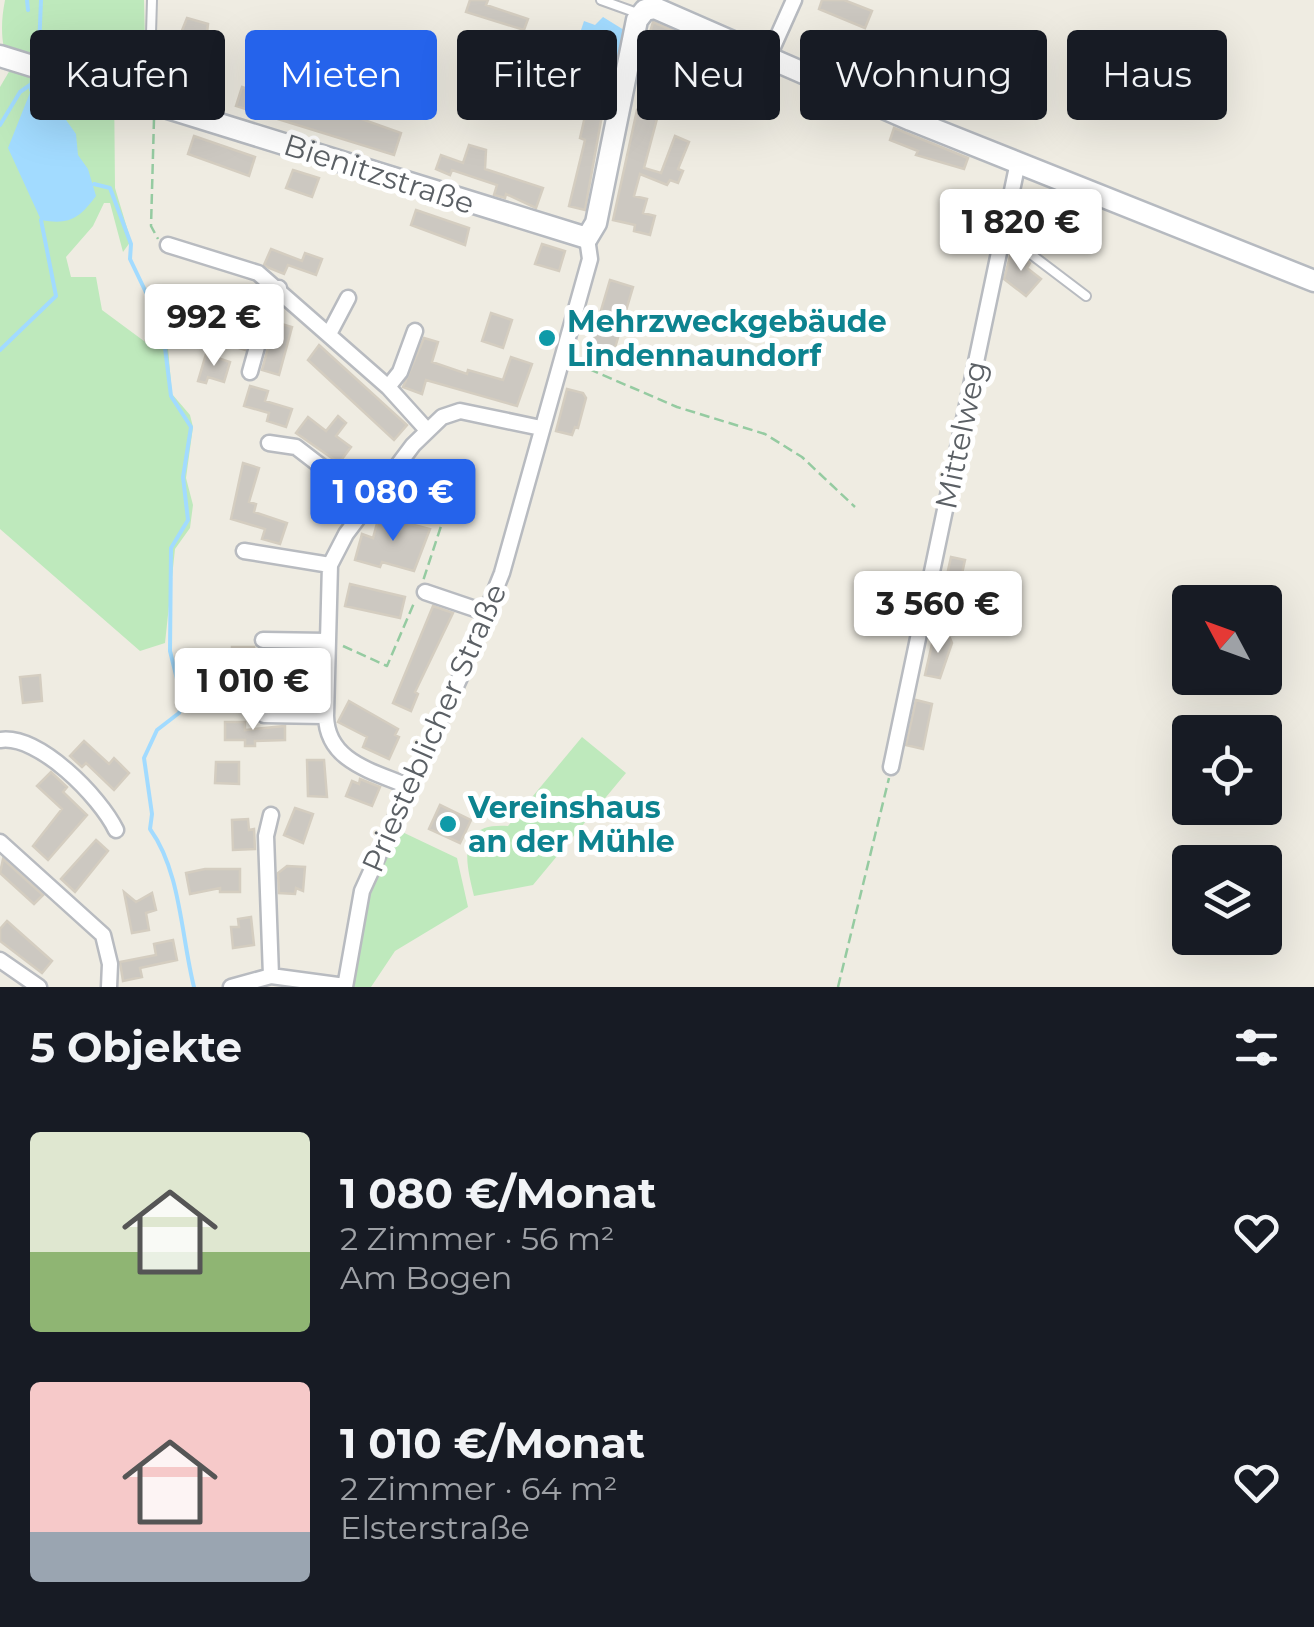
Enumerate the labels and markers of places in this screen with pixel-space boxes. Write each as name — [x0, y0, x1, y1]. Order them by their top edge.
pin: 1 820 € — [929, 189, 1113, 274]
pin: 992 € — [144, 284, 284, 369]
place label: Mehrzweckgebäude Lindennaundorf — [567, 303, 887, 374]
marker: Mehrzweckgebäude Lindennaundorf — [536, 327, 558, 349]
pin: 1 080 € — [301, 459, 485, 544]
pin: 3 560 € — [846, 571, 1030, 656]
pin: 1 010 € — [161, 648, 345, 733]
place label: Vereinshaus an der Mühle — [467, 789, 675, 860]
marker: Vereinshaus an der Mühle — [437, 813, 459, 835]

